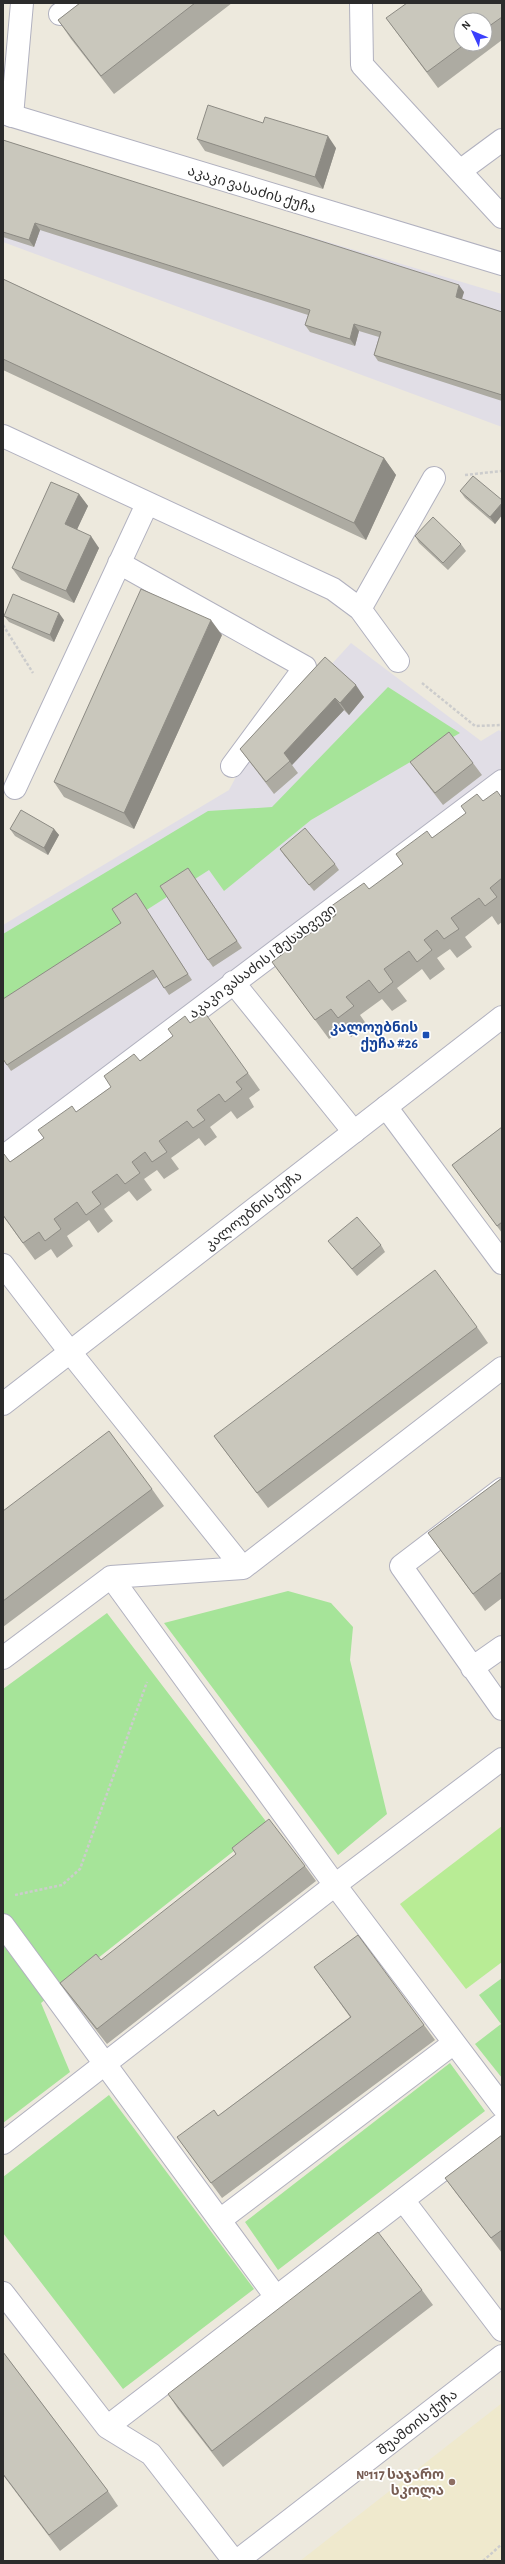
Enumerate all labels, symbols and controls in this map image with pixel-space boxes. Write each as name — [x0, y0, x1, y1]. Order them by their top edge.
north arrow — [453, 12, 493, 52]
text: N — [460, 19, 473, 32]
street label: აკაკი ვასაძის ქუჩა — [186, 164, 317, 217]
street label: აკაკი ვასაძის I შესახვევი — [187, 902, 339, 1022]
place label: კალოუბნის ქუჩა #26 — [330, 1021, 418, 1052]
marker: კალოუბნის ქუჩა #26 — [421, 1030, 431, 1040]
street label: კალოუბნის ქუჩა — [202, 1169, 305, 1254]
street label: შუამთის ქუჩა — [375, 2387, 461, 2459]
place label: №117 საჯარო სკოლა — [356, 2467, 444, 2499]
marker: №117 საჯარო სკოლა — [447, 2477, 457, 2487]

